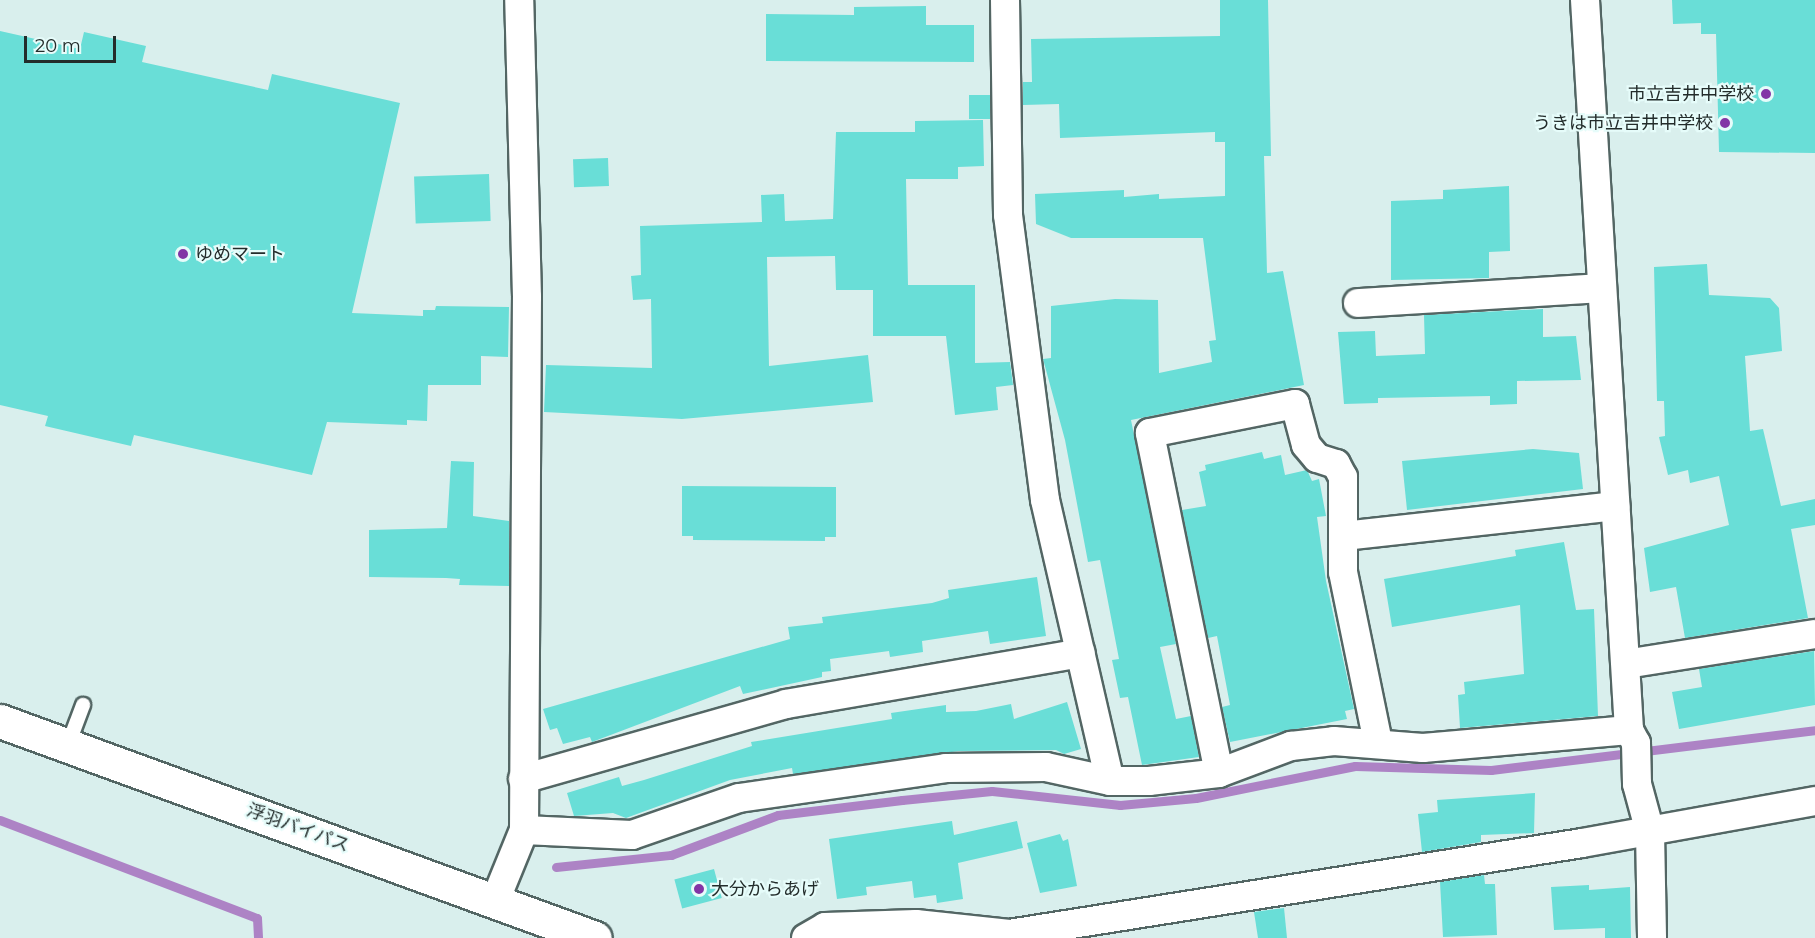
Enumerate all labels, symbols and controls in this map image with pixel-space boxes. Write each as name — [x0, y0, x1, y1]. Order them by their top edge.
scale bar — [27, 24, 118, 62]
text: 20 m — [35, 35, 81, 57]
place label: 市立吉井中学校 — [1628, 83, 1754, 105]
marker: 市立吉井中学校 — [1759, 87, 1773, 101]
place label: うきは市立吉井中学校 — [1533, 112, 1713, 134]
marker: うきは市立吉井中学校 — [1718, 116, 1732, 130]
place label: ゆめマート — [195, 243, 285, 265]
marker: ゆめマート — [176, 247, 190, 261]
street label: 浮羽バイパス — [244, 799, 352, 857]
place label: 大分からあげ — [711, 878, 819, 900]
marker: 大分からあげ — [692, 882, 706, 896]

